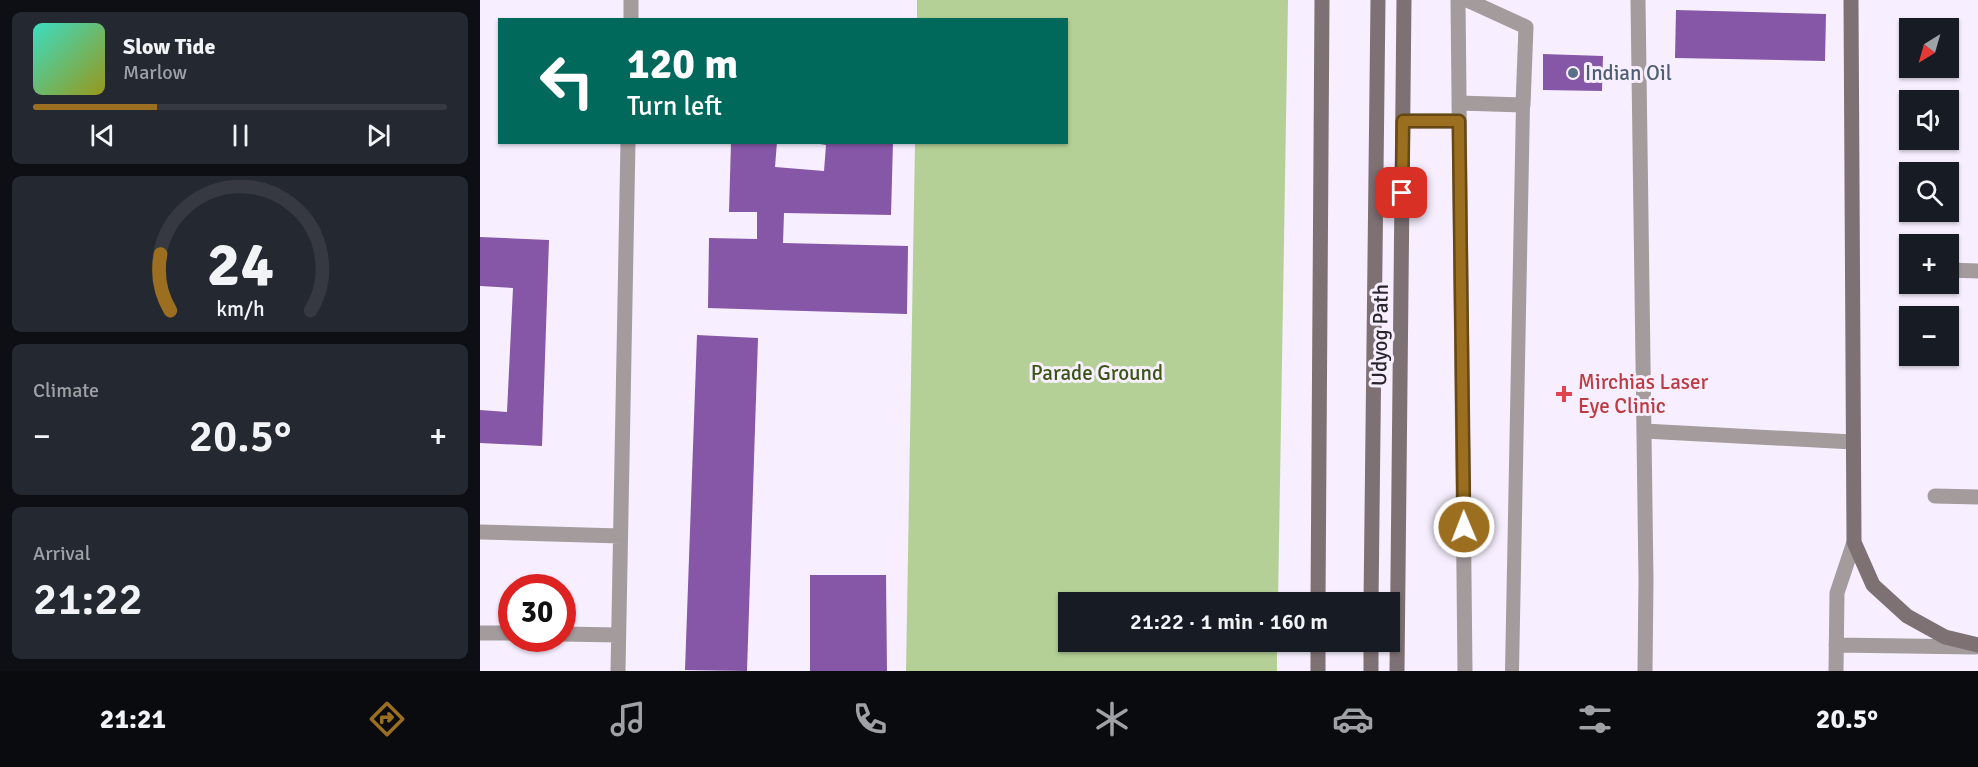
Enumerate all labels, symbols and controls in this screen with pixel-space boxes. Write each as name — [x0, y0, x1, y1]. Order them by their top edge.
north arrow — [1899, 18, 1959, 78]
map controls — [1899, 18, 1959, 366]
text: Slow Tide — [123, 33, 215, 60]
text: 120 m — [627, 39, 738, 90]
icon: left — [528, 42, 606, 120]
text: Marlow — [123, 60, 187, 85]
place label: Indian Oil — [1585, 60, 1672, 86]
marker: Indian Oil — [1566, 66, 1580, 80]
text: Turn left — [627, 90, 722, 123]
button: sound — [1899, 90, 1959, 150]
icon: previous — [86, 119, 119, 152]
icon: pause — [224, 119, 257, 152]
icon: next — [362, 119, 395, 152]
button: search — [1899, 162, 1959, 222]
pin — [1376, 167, 1427, 218]
icon: arrive — [1385, 176, 1418, 209]
text: 24 — [206, 226, 274, 303]
button: + — [1899, 234, 1959, 294]
street label: Udyog Path — [1366, 284, 1394, 386]
text: km/h — [216, 296, 264, 322]
button: − — [1899, 306, 1959, 366]
park label: Parade Ground — [1031, 360, 1163, 386]
place label: Mirchias Laser Eye Clinic — [1578, 369, 1709, 419]
text: Climate — [33, 378, 99, 403]
marker: Mirchias Laser Eye Clinic — [1555, 385, 1573, 403]
text: 20.5° — [189, 409, 291, 464]
text: − — [33, 416, 51, 457]
text: + — [429, 416, 447, 457]
position arrow — [1432, 495, 1496, 559]
text: Arrival — [33, 541, 91, 566]
text: 21:22 — [33, 572, 143, 627]
speed limit sign: 30 — [498, 574, 576, 652]
text: 21:22 · 1 min · 160 m — [1130, 608, 1328, 635]
icon: directions — [366, 698, 408, 740]
icon: music — [607, 698, 649, 740]
icon: phone — [849, 698, 891, 740]
icon: climate — [1091, 698, 1133, 740]
icon: car — [1332, 698, 1374, 740]
icon: filters — [1574, 698, 1616, 740]
text: 21:21 — [100, 703, 166, 736]
text: 20.5° — [1816, 703, 1878, 736]

